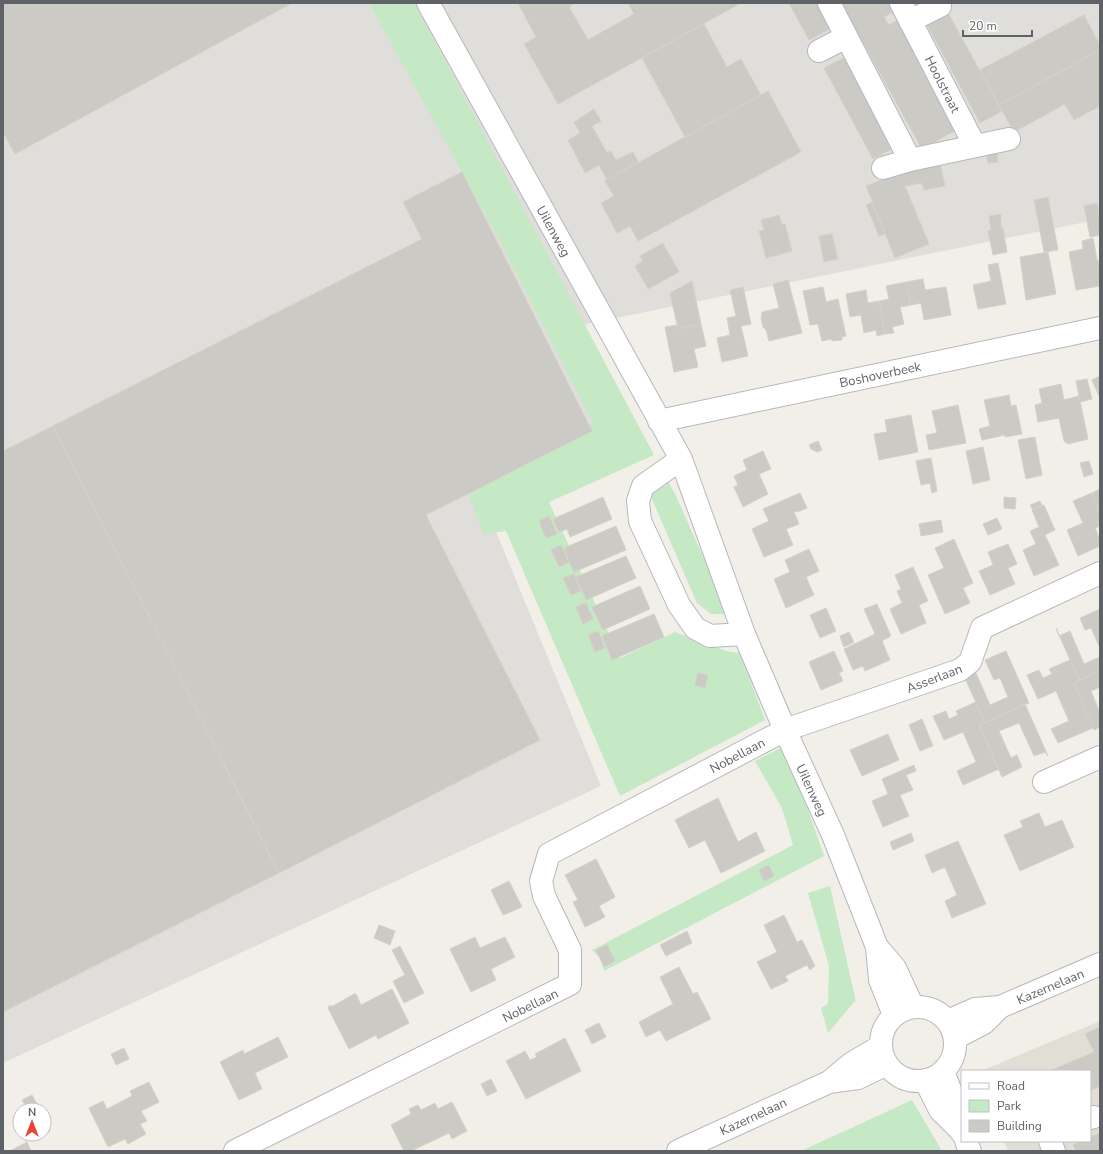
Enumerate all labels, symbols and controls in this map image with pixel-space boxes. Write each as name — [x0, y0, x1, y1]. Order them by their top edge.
scale bar — [963, 12, 1032, 38]
text: 20 m — [969, 18, 997, 34]
street label: Hoolstraat — [920, 53, 964, 116]
street label: Uilenweg — [532, 203, 575, 260]
street label: Boshoverbeek — [838, 357, 923, 392]
street label: Asserlaan — [904, 660, 965, 698]
street label: Nobellaan — [707, 734, 768, 778]
street label: Uilenweg — [791, 761, 831, 820]
street label: Kazernelaan — [1014, 965, 1087, 1009]
street label: Nobellaan — [499, 985, 561, 1027]
legend — [961, 1070, 1091, 1142]
text: Road — [997, 1078, 1025, 1094]
street label: Kazernelaan — [717, 1094, 790, 1140]
text: Park — [997, 1098, 1022, 1114]
north arrow — [12, 1102, 52, 1142]
text: N — [28, 1105, 36, 1120]
text: Building — [997, 1118, 1042, 1134]

